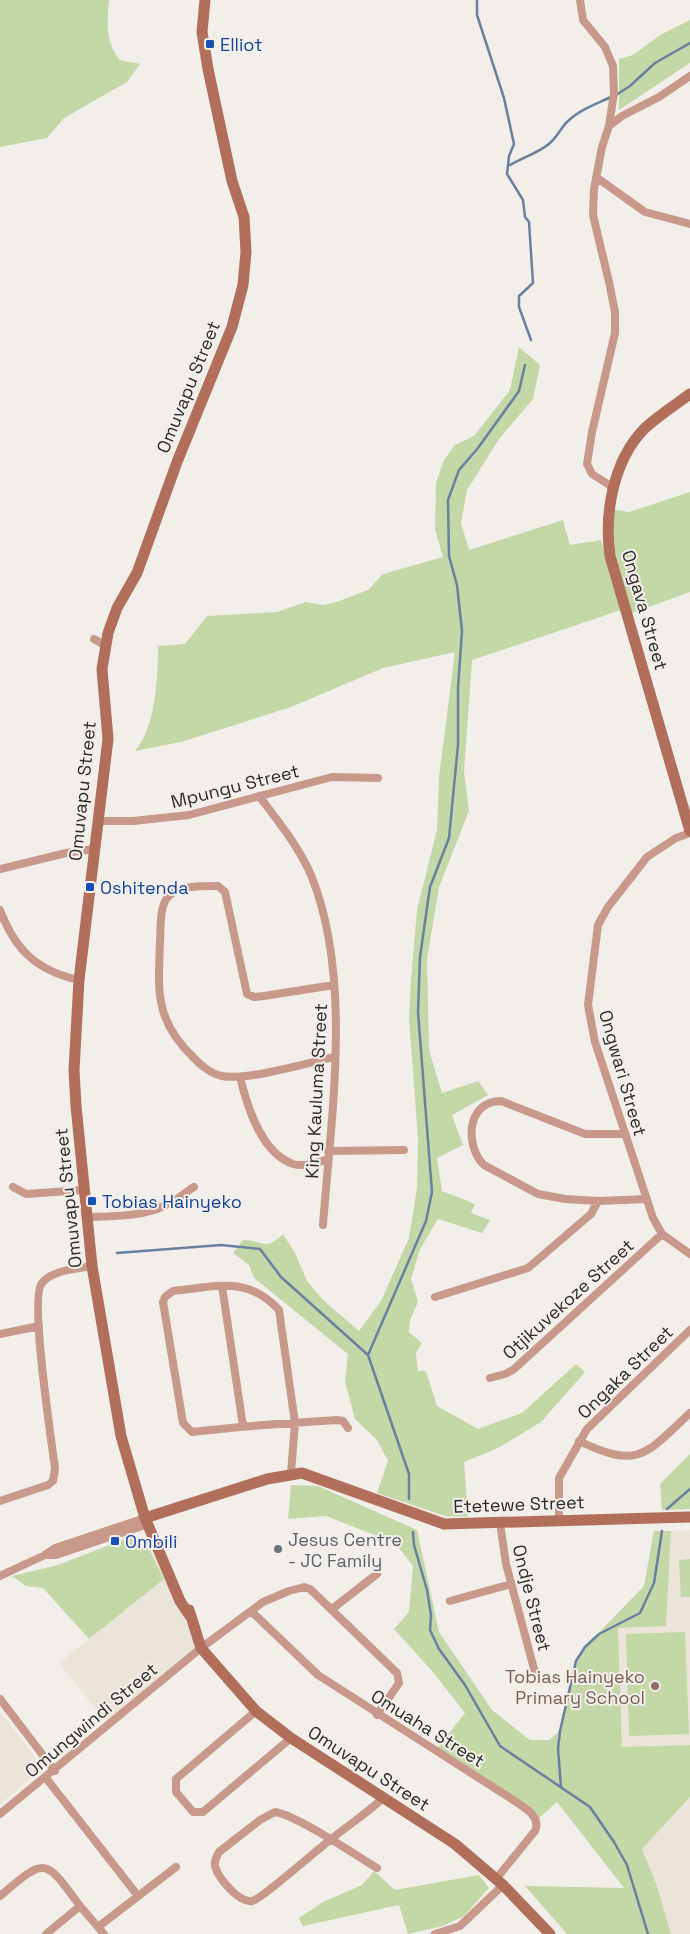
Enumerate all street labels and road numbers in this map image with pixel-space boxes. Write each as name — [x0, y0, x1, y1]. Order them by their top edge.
street label: Omuvapu Street — [151, 318, 225, 456]
street label: Ongava Street — [617, 547, 673, 673]
street label: Omuvapu Street — [63, 720, 101, 862]
street label: Mpungu Street — [168, 759, 302, 813]
street label: King Kauluma Street — [300, 1003, 332, 1179]
street label: Ongwari Street — [594, 1007, 652, 1139]
street label: Omuvapu Street — [49, 1127, 87, 1269]
street label: Otjikuvekoze Street — [497, 1234, 639, 1364]
street label: Ongaka Street — [572, 1321, 678, 1423]
street label: Etetewe Street — [453, 1490, 585, 1518]
street label: Ondje Street — [508, 1542, 556, 1654]
street label: Omungwindi Street — [20, 1658, 162, 1782]
street label: Omuaha Street — [367, 1684, 489, 1772]
street label: Omuvapu Street — [304, 1720, 434, 1816]

